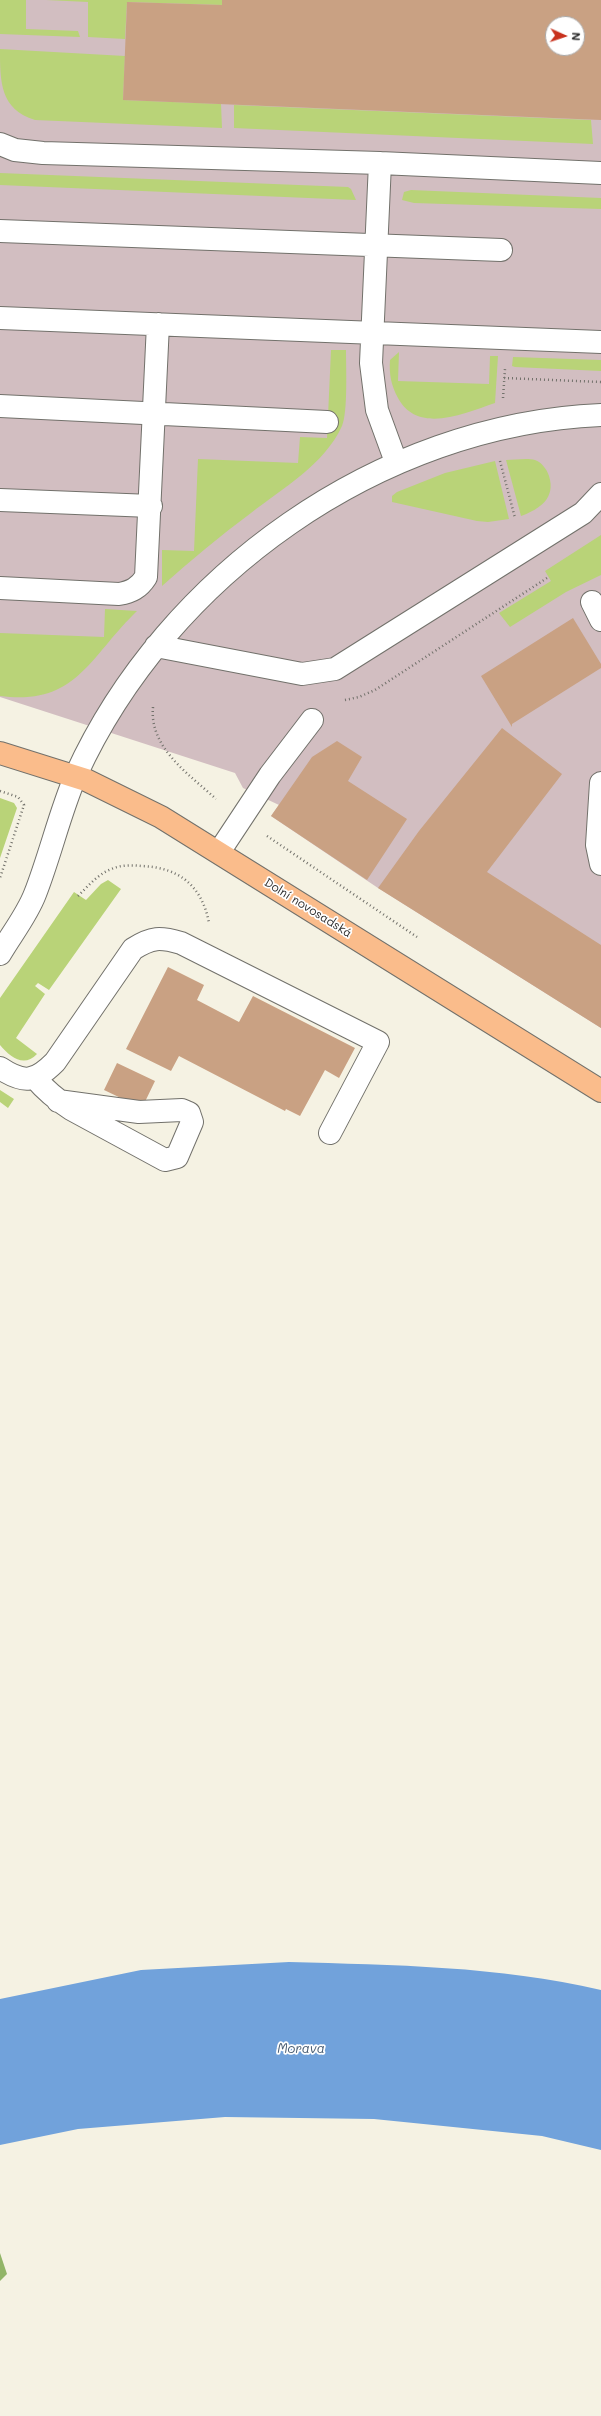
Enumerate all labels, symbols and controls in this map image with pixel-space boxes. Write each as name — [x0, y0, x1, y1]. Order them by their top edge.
north arrow — [545, 16, 585, 56]
text: N — [569, 32, 584, 41]
street label: Dolní novosadská — [262, 875, 354, 941]
water label: Morava — [277, 2041, 325, 2057]

